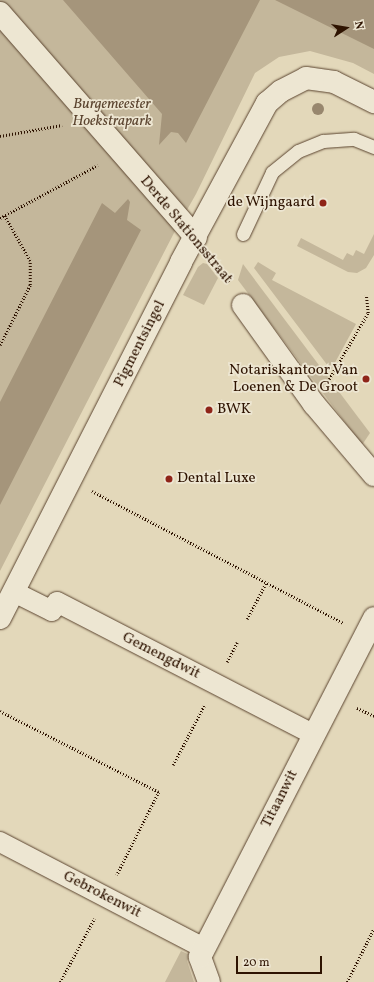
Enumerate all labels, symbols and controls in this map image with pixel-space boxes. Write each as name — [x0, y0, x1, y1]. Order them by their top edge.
north arrow — [326, 8, 366, 48]
text: N — [350, 20, 366, 31]
park label: Burgemeester Hoekstrapark — [72, 95, 152, 130]
street label: Derde Stationsstraat — [136, 173, 236, 287]
place label: de Wijngaard — [227, 194, 315, 212]
marker: de Wijngaard — [318, 198, 328, 208]
street label: Pigmentsingel — [110, 298, 170, 390]
place label: Notariskantoor Van Loenen & De Groot — [229, 361, 358, 396]
marker: Notariskantoor Van Loenen & De Groot — [361, 374, 371, 384]
place label: BWK — [217, 401, 251, 419]
marker: BWK — [204, 405, 214, 415]
place label: Dental Luxe — [177, 470, 256, 488]
marker: Dental Luxe — [164, 474, 174, 484]
street label: Gemengdwit — [119, 629, 203, 683]
street label: Titaanwit — [258, 767, 302, 831]
street label: Gebrokenwit — [60, 868, 144, 922]
scale bar — [238, 948, 324, 974]
text: 20 m — [243, 955, 270, 971]

